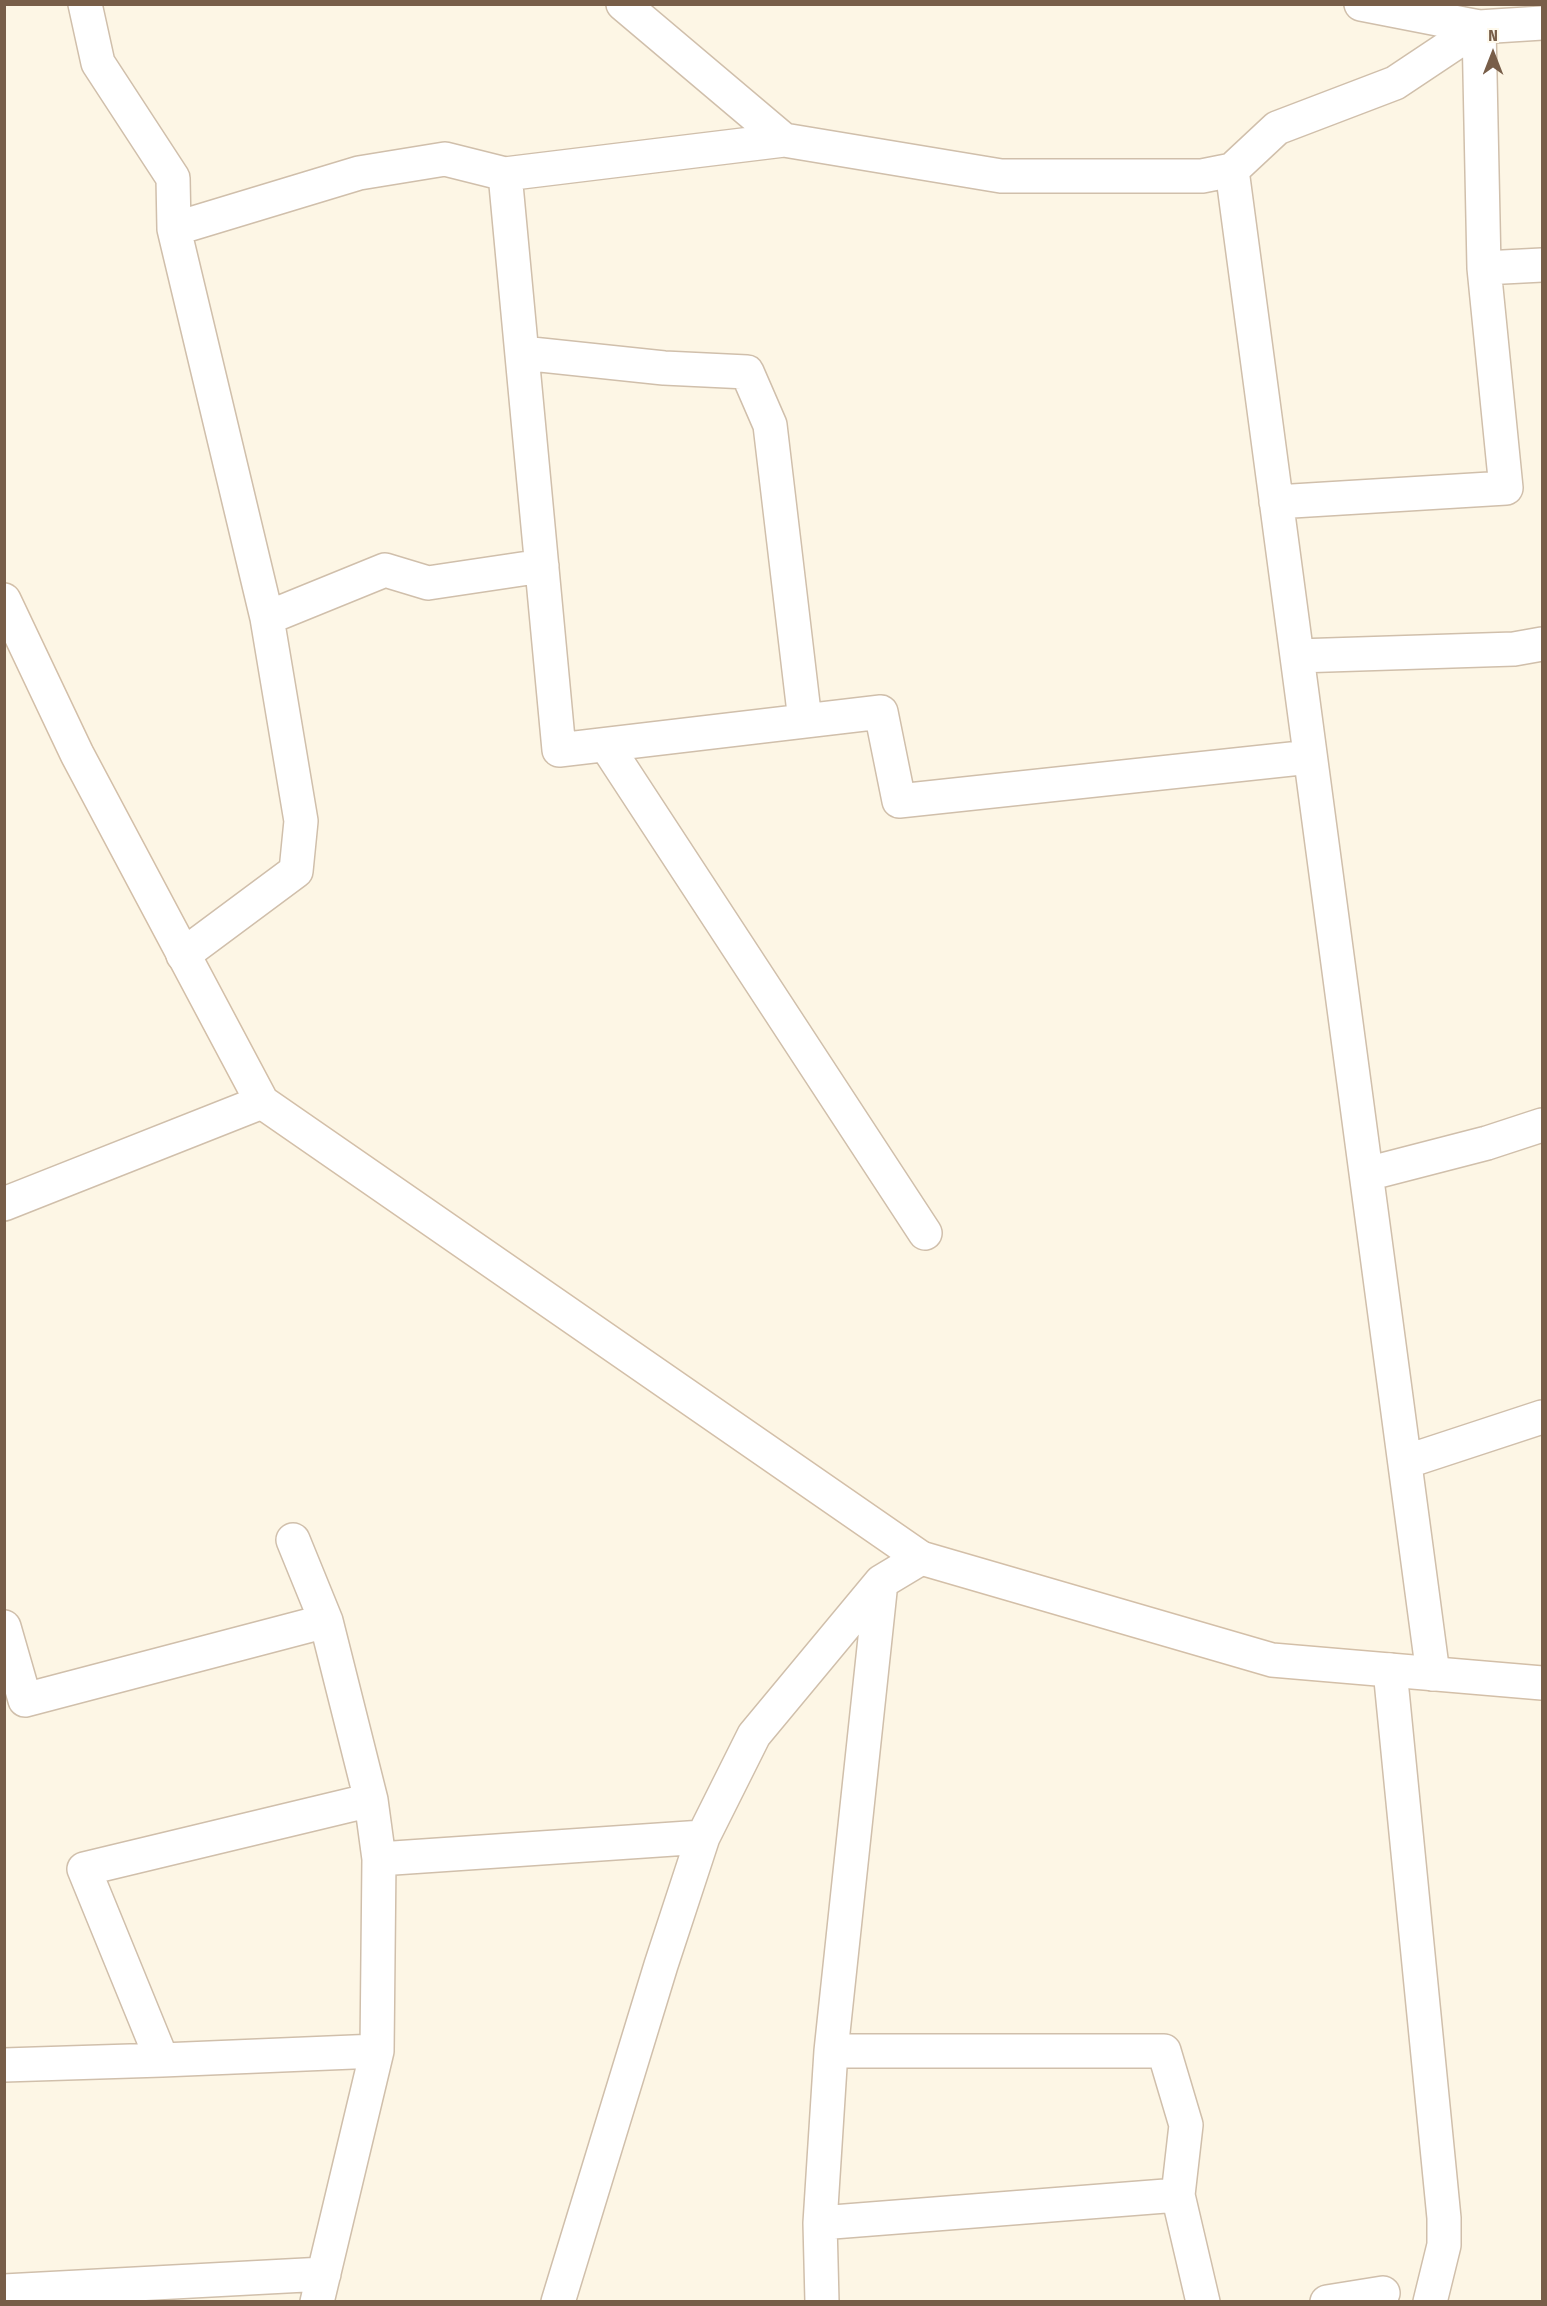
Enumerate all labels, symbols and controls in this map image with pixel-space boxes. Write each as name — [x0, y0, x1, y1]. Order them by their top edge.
north arrow — [1463, 24, 1523, 84]
text: N — [1488, 26, 1498, 45]

